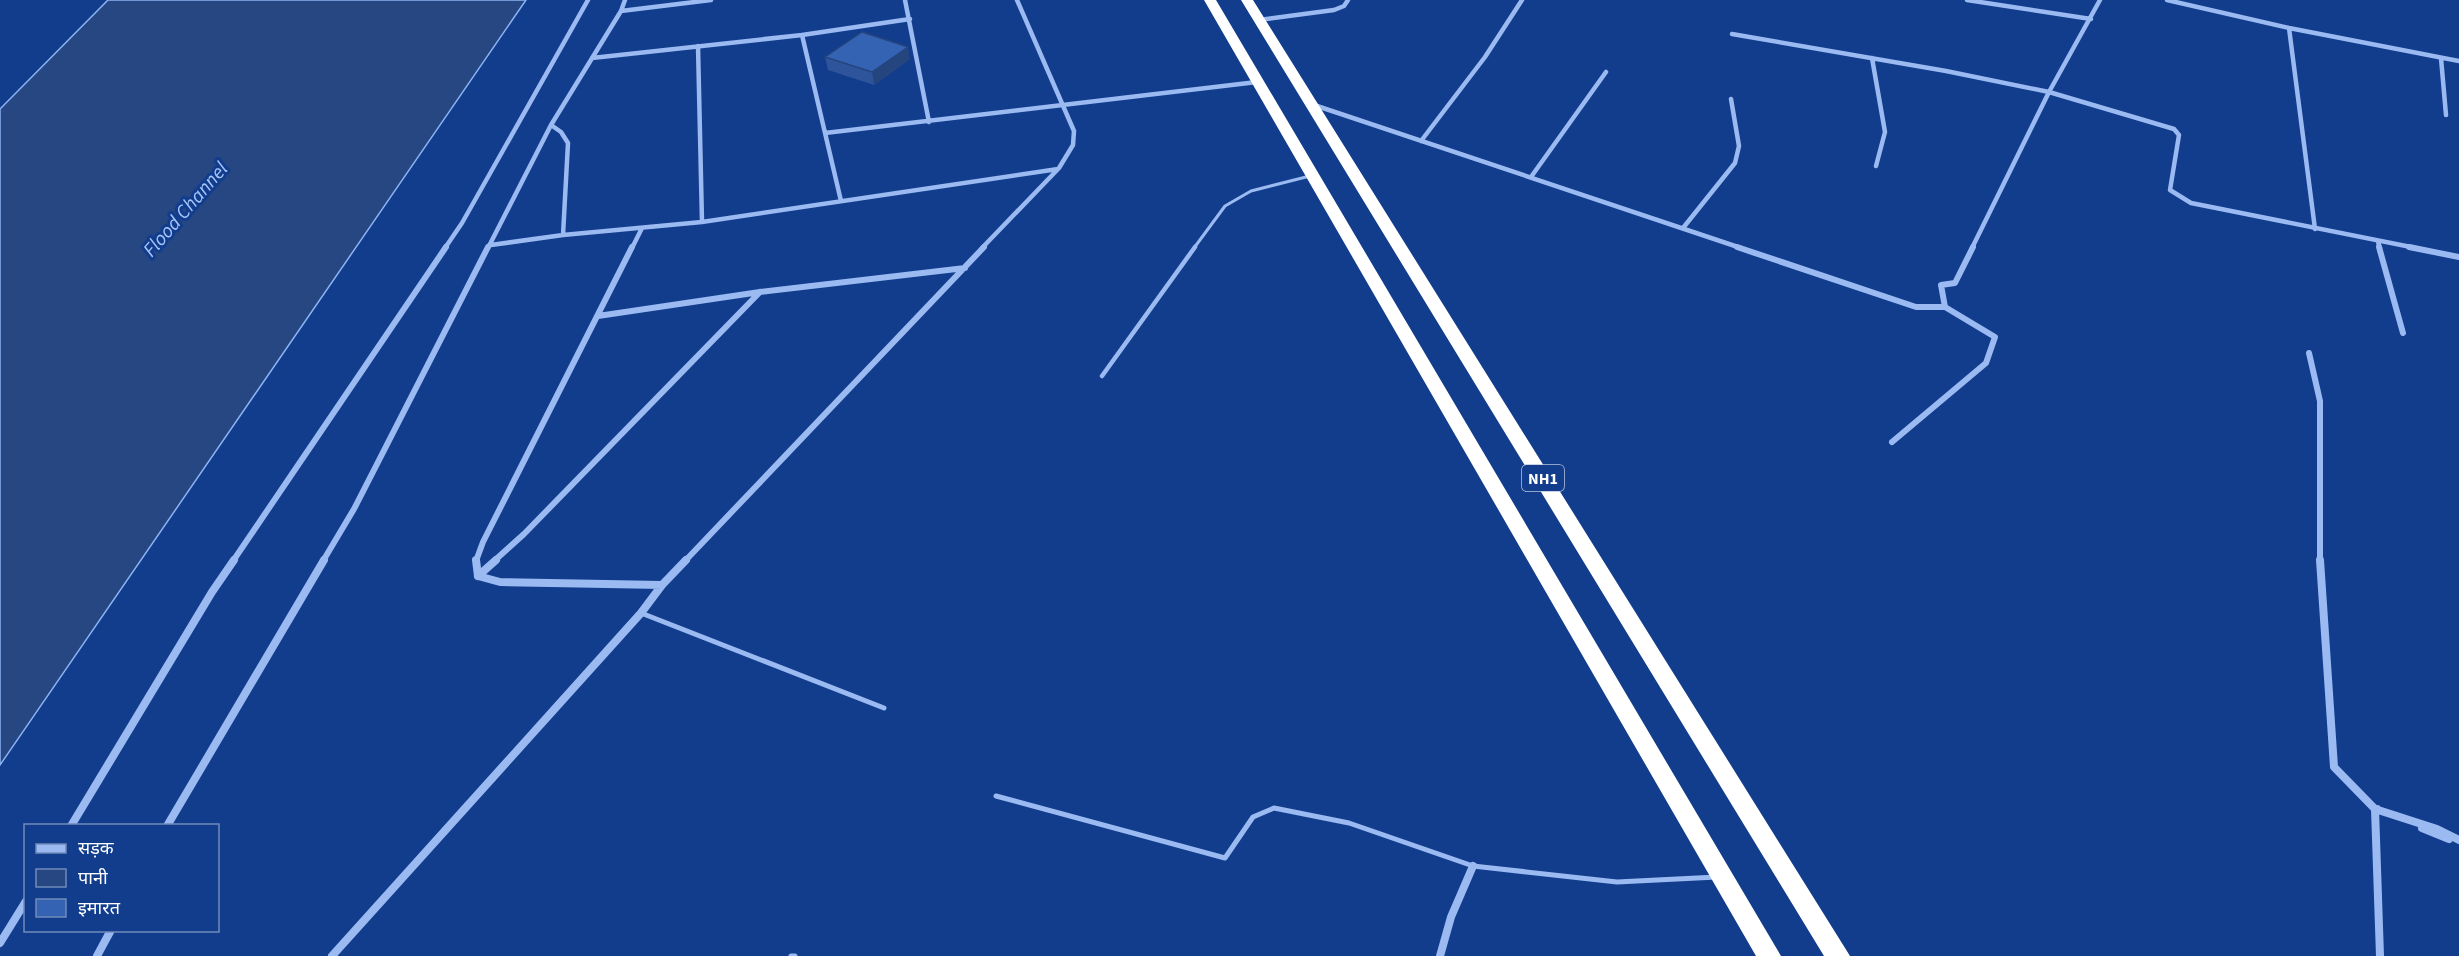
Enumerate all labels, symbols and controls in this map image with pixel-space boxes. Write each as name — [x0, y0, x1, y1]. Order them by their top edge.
water label: Flood Channel — [137, 156, 235, 263]
road number: NH1 — [1522, 465, 1564, 491]
legend — [24, 824, 219, 932]
text: सड़क — [78, 836, 115, 861]
text: पानी — [78, 866, 108, 891]
text: इमारत — [78, 896, 121, 921]

